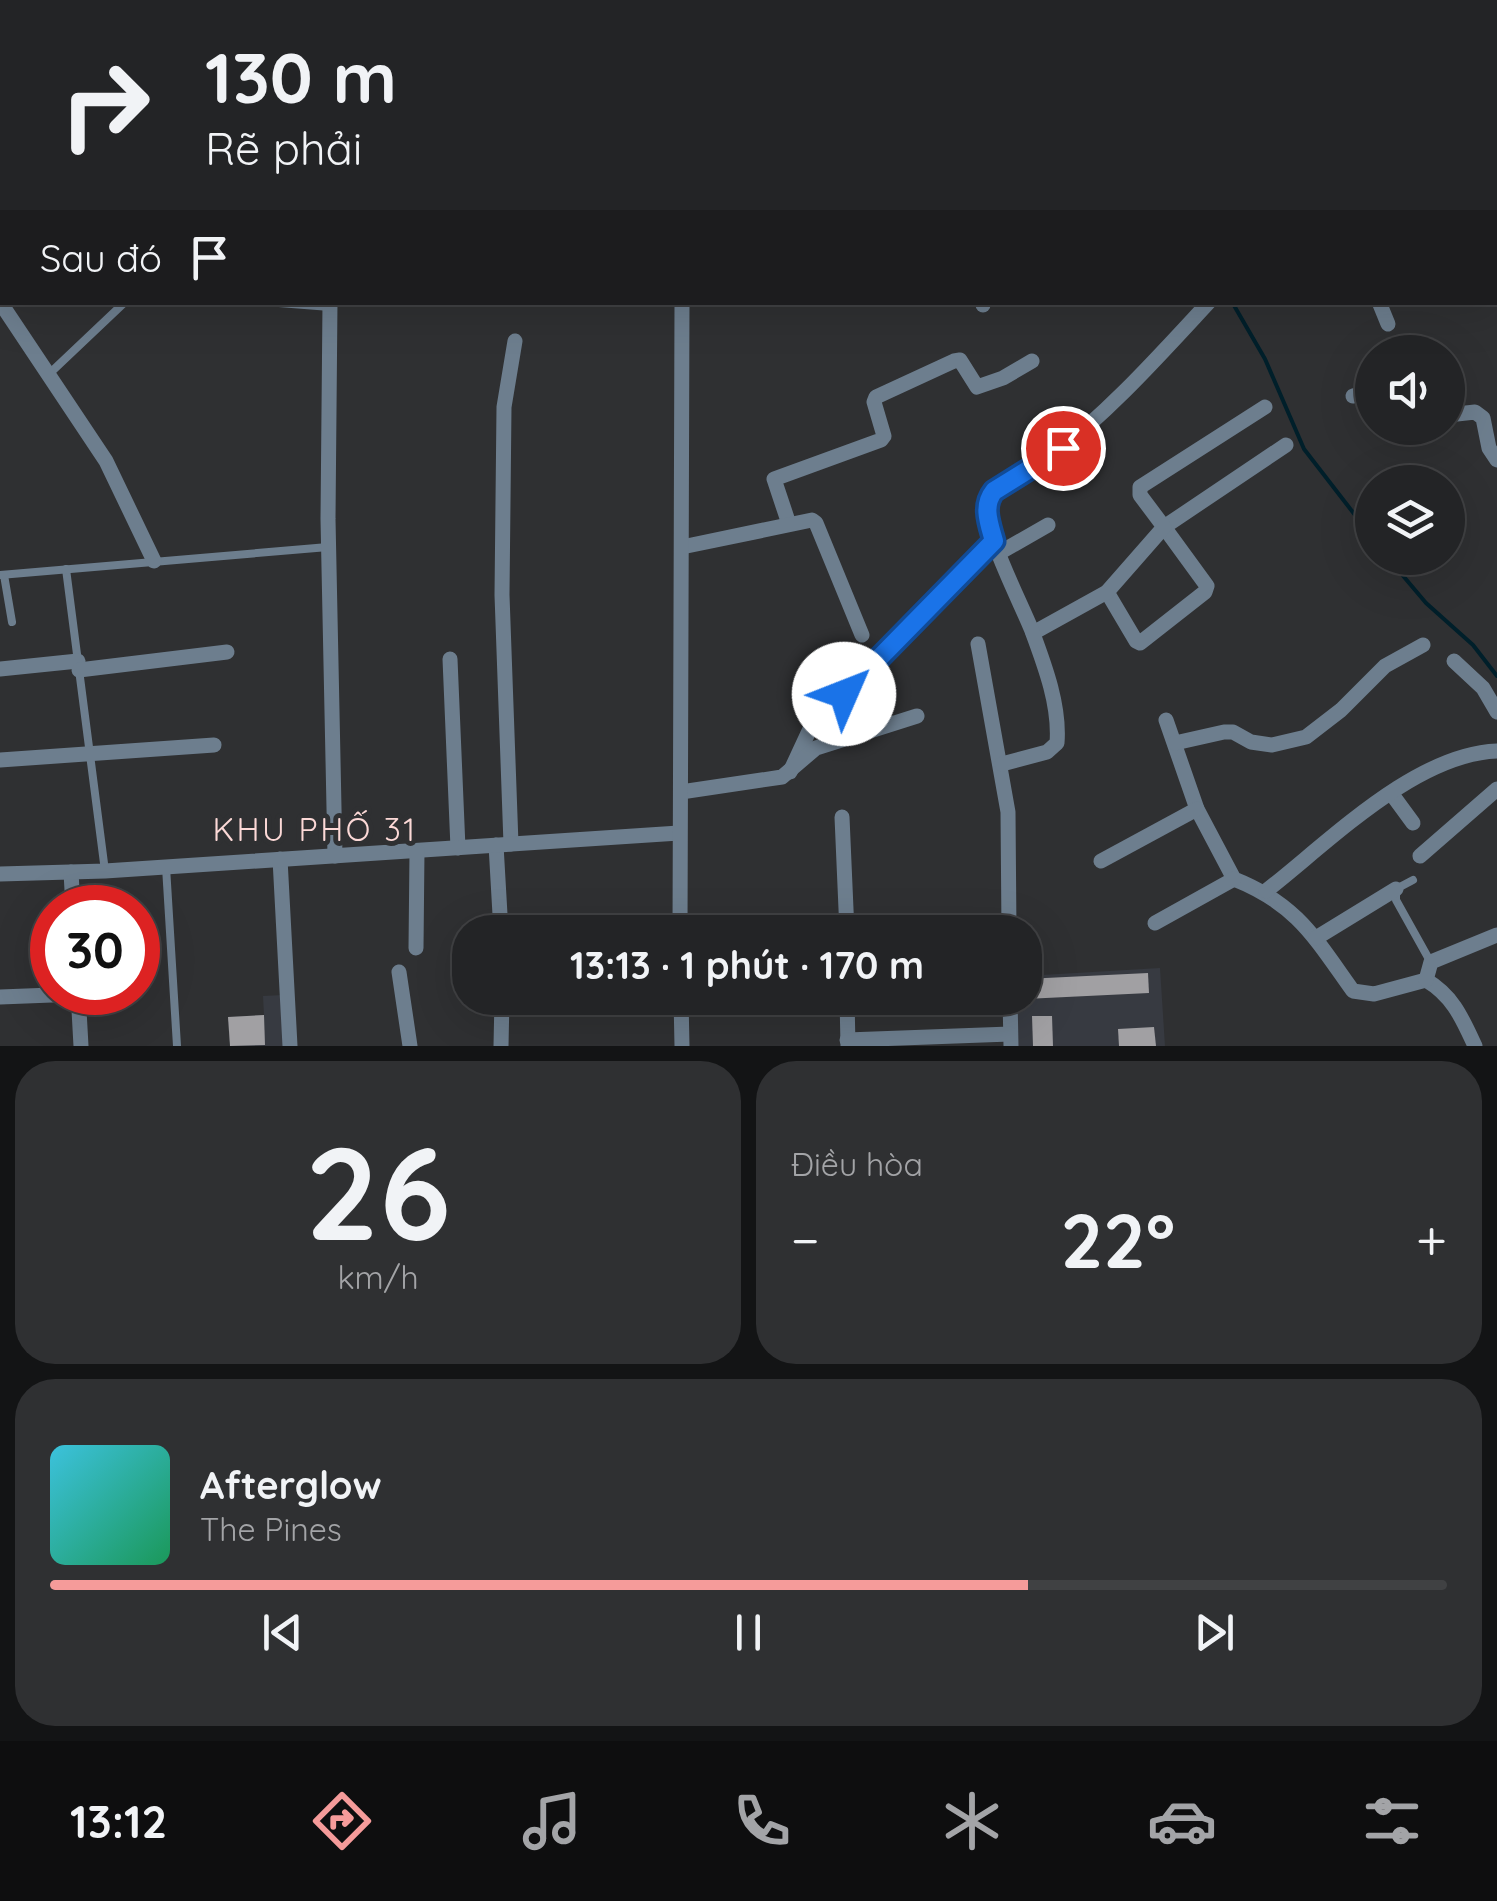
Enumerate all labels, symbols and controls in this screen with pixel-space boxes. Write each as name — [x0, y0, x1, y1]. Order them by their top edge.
text: 130 m — [205, 33, 397, 121]
icon: right — [40, 40, 170, 170]
text: Rẽ phải — [205, 120, 362, 176]
icon: arrive — [182, 230, 237, 285]
text: Sau đó — [40, 234, 162, 282]
map controls — [1355, 335, 1465, 575]
button: sound — [1355, 335, 1465, 445]
pin — [1021, 406, 1106, 491]
icon: arrive — [1036, 421, 1091, 476]
button: layers — [1355, 465, 1465, 575]
position arrow — [792, 642, 896, 746]
district label: KHU PHỐ 31 — [212, 809, 418, 849]
speed limit sign: 30 — [30, 885, 160, 1015]
text: 13:13 · 1 phút · 170 m — [570, 941, 924, 989]
text: 26 — [305, 1110, 451, 1273]
text: Điều hòa — [791, 1144, 923, 1184]
text: 22° — [1060, 1193, 1175, 1287]
text: − — [791, 1205, 820, 1274]
text: + — [1416, 1205, 1447, 1274]
text: km/h — [337, 1257, 419, 1297]
text: Afterglow — [200, 1461, 382, 1509]
text: The Pines — [200, 1509, 342, 1549]
icon: previous — [255, 1605, 310, 1660]
icon: pause — [721, 1605, 776, 1660]
icon: next — [1187, 1605, 1242, 1660]
icon: directions — [307, 1786, 377, 1856]
icon: music — [517, 1786, 587, 1856]
icon: phone — [727, 1786, 797, 1856]
icon: climate — [937, 1786, 1007, 1856]
icon: car — [1147, 1786, 1217, 1856]
icon: filters — [1357, 1786, 1427, 1856]
text: 13:12 — [70, 1793, 167, 1849]

